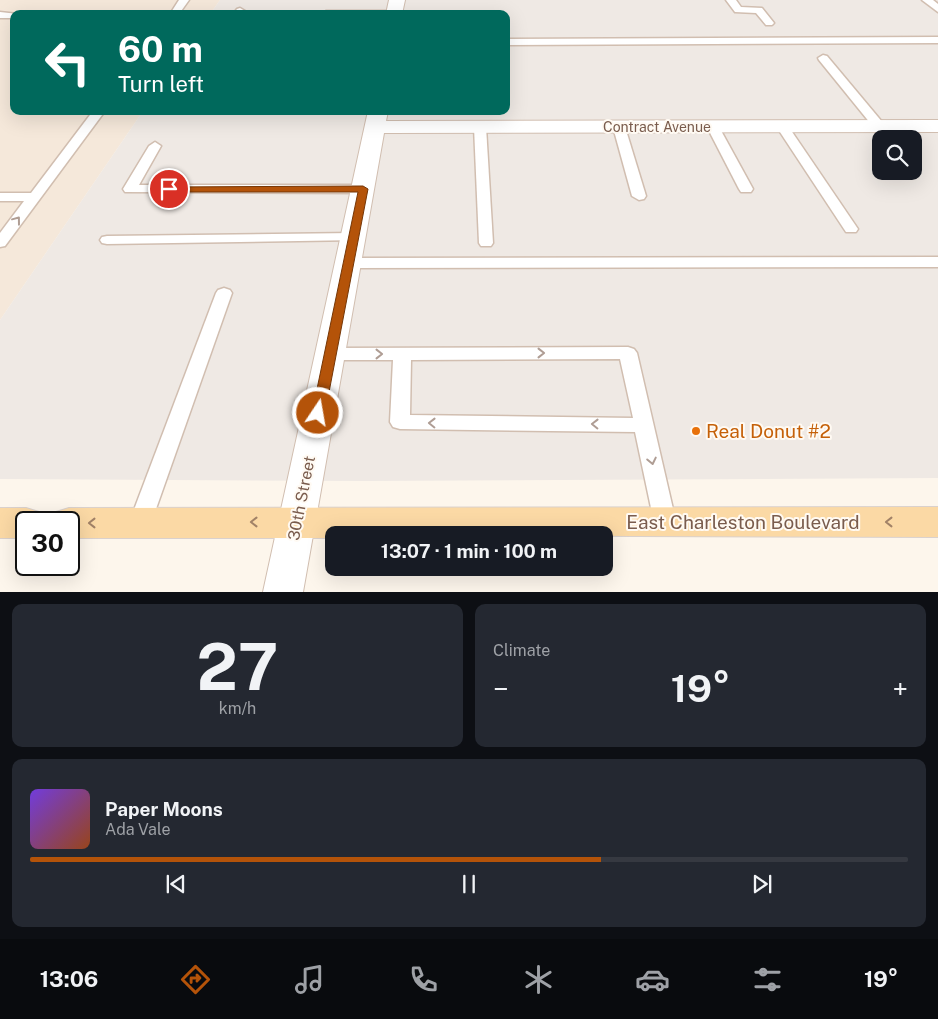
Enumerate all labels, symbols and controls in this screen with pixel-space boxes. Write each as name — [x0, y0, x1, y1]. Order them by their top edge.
text: 60 m — [118, 29, 203, 70]
icon: left — [35, 30, 100, 95]
text: Turn left — [118, 71, 204, 97]
street label: Contract Avenue — [603, 119, 711, 135]
map controls — [872, 130, 922, 180]
button: search — [872, 130, 922, 180]
pin — [148, 168, 190, 210]
icon: arrive — [155, 175, 183, 203]
one-way arrow — [12, 217, 20, 226]
one-way arrow — [538, 348, 546, 358]
one-way arrow — [376, 349, 383, 359]
position arrow — [291, 386, 343, 438]
one-way arrow — [428, 418, 436, 428]
one-way arrow — [591, 419, 598, 429]
place label: Real Donut #2 — [706, 420, 831, 442]
marker: Real Donut #2 — [690, 425, 702, 437]
street label: 30th Street — [284, 454, 319, 542]
one-way arrow — [646, 456, 656, 465]
speed limit sign: 30 — [15, 511, 80, 576]
street label: East Charleston Boulevard — [626, 511, 860, 533]
one-way arrow — [250, 517, 258, 527]
one-way arrow — [885, 517, 893, 527]
one-way arrow — [88, 518, 96, 528]
text: 13:07 · 1 min · 100 m — [381, 540, 557, 562]
text: 27 — [197, 628, 278, 705]
text: Climate — [493, 641, 550, 660]
text: 19° — [671, 666, 730, 711]
text: − — [493, 672, 509, 705]
text: + — [892, 672, 908, 705]
text: km/h — [219, 699, 256, 718]
text: Paper Moons — [105, 798, 223, 820]
text: Ada Vale — [105, 820, 170, 839]
icon: previous — [162, 870, 190, 898]
icon: pause — [455, 870, 483, 898]
icon: next — [748, 870, 776, 898]
icon: directions — [178, 962, 213, 997]
icon: music — [292, 962, 327, 997]
icon: phone — [406, 962, 441, 997]
icon: climate — [521, 962, 556, 997]
icon: car — [635, 962, 670, 997]
icon: filters — [750, 962, 785, 997]
text: 13:06 — [40, 966, 98, 992]
text: 19° — [864, 966, 898, 992]

